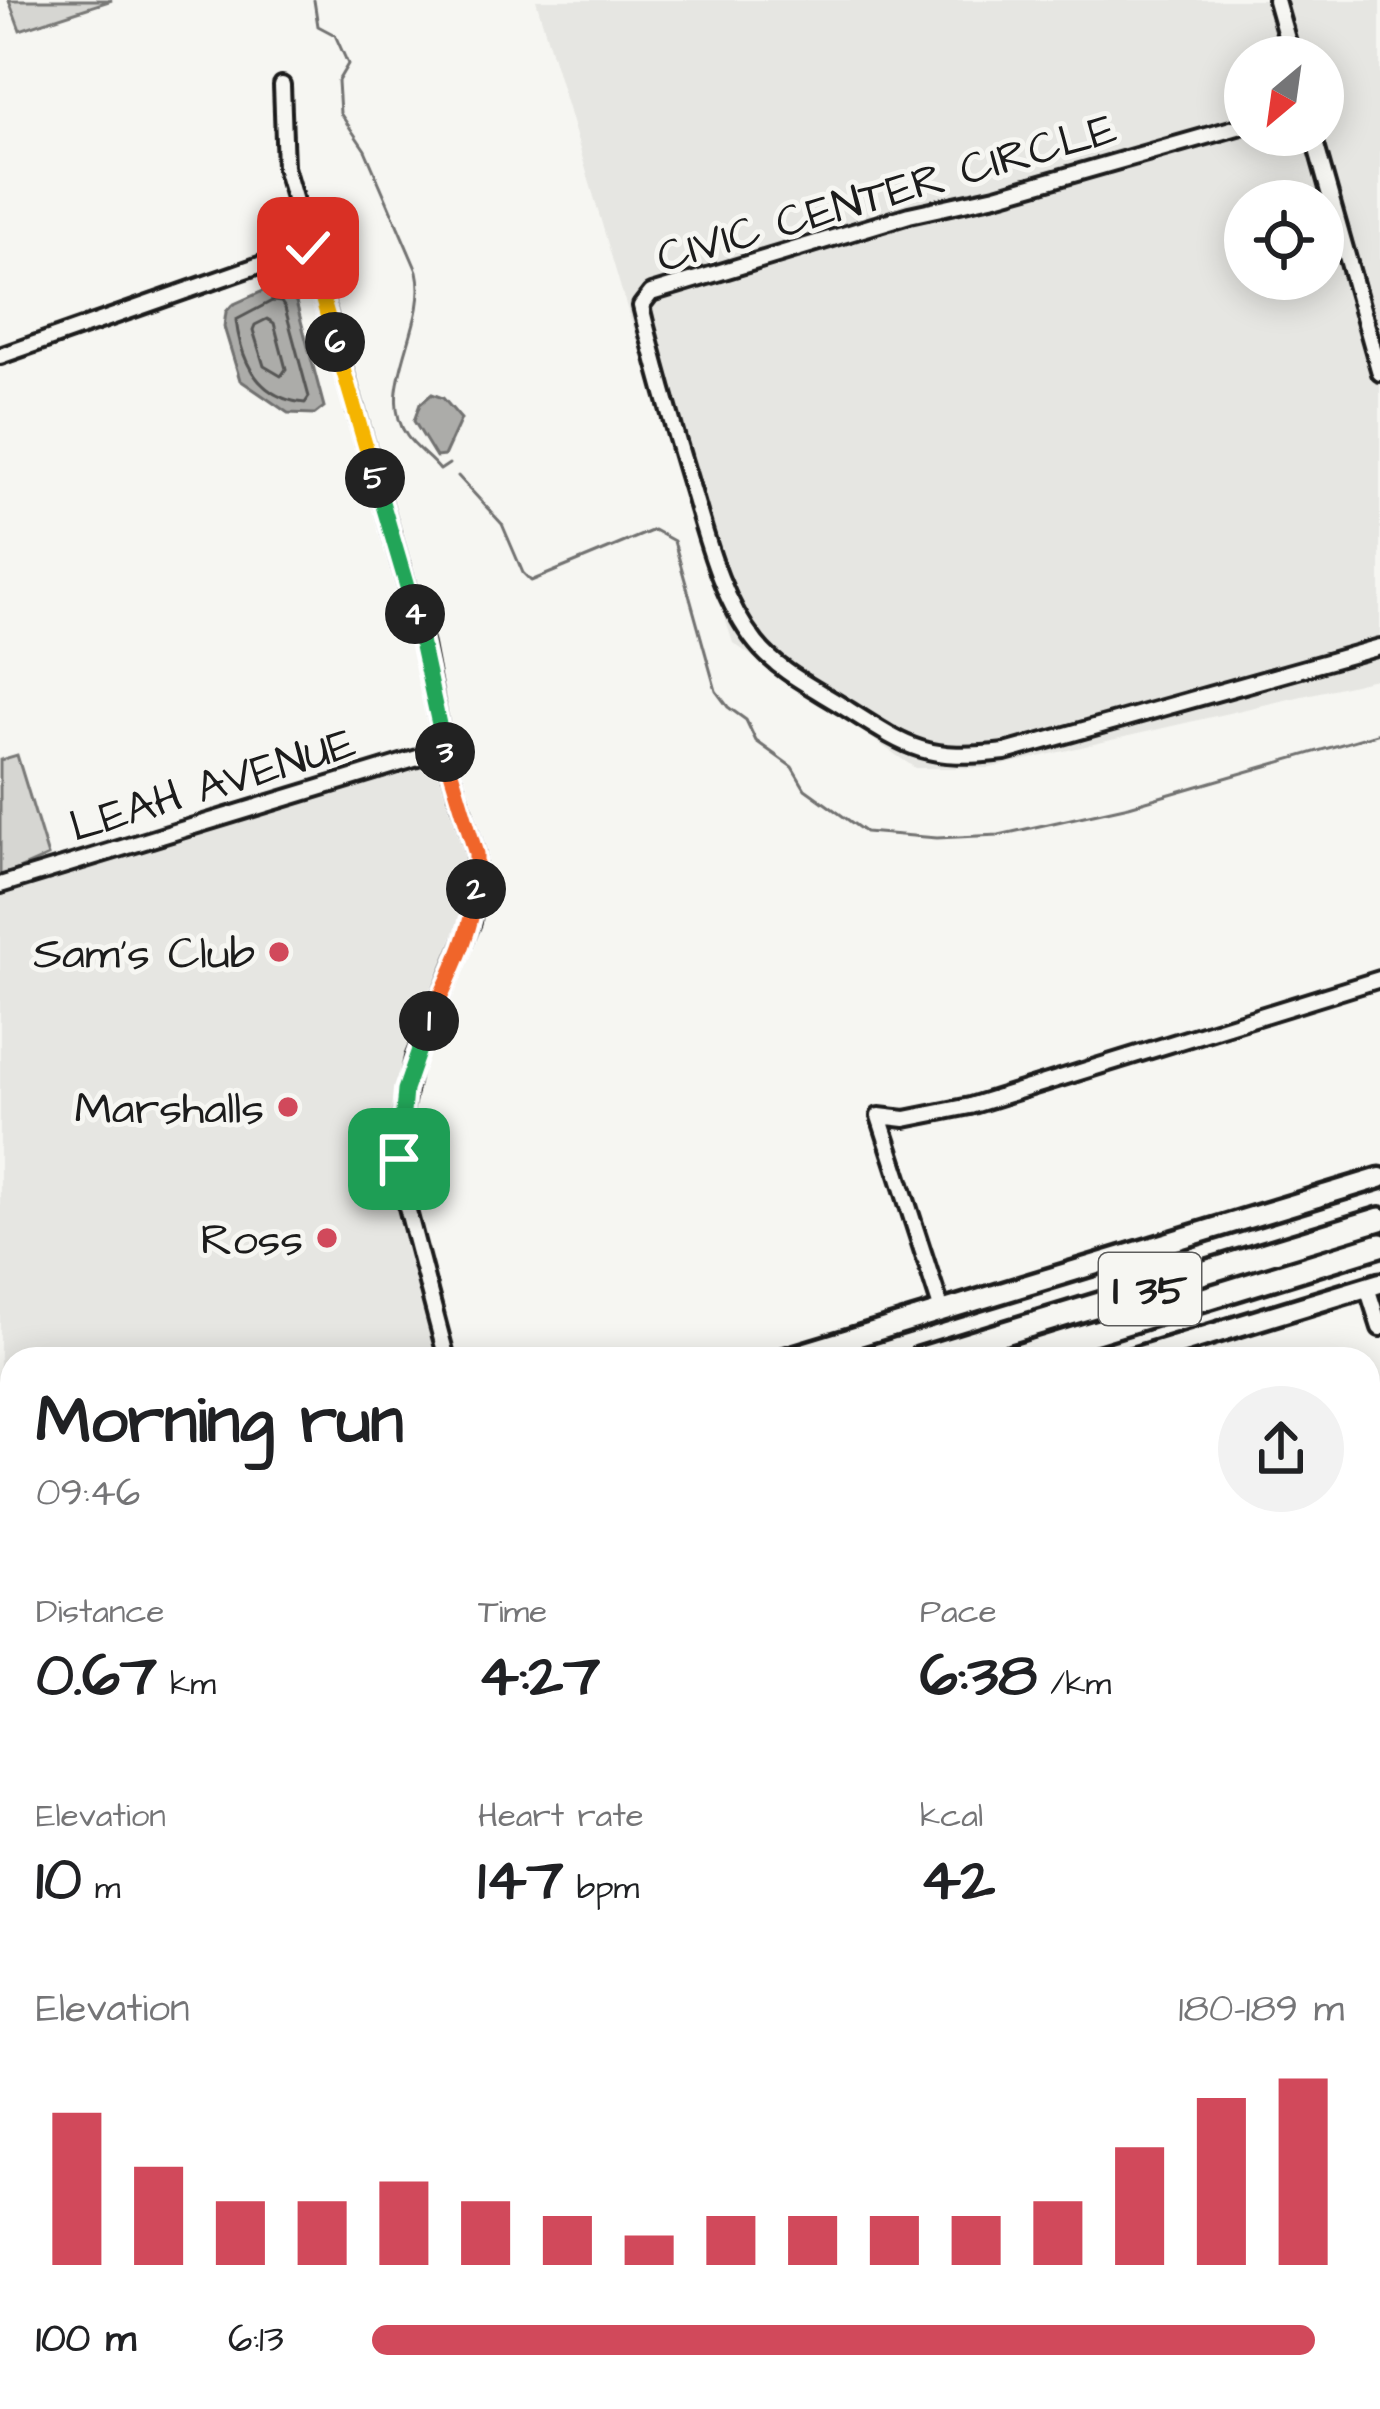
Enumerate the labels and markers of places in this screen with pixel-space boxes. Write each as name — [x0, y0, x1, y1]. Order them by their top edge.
pin — [257, 197, 359, 299]
pin: 6 — [305, 312, 365, 372]
pin: 5 — [345, 448, 405, 508]
pin: 4 — [385, 584, 445, 644]
pin: 3 — [415, 722, 475, 782]
pin: 2 — [446, 859, 506, 919]
place label: Sam's Club — [33, 924, 255, 986]
marker: Sam's Club — [266, 939, 292, 965]
pin: 1 — [399, 991, 459, 1051]
place label: Marshalls — [75, 1079, 264, 1141]
marker: Marshalls — [275, 1094, 301, 1120]
pin — [348, 1108, 450, 1210]
place label: Ross — [200, 1210, 303, 1272]
marker: Ross — [314, 1225, 340, 1251]

